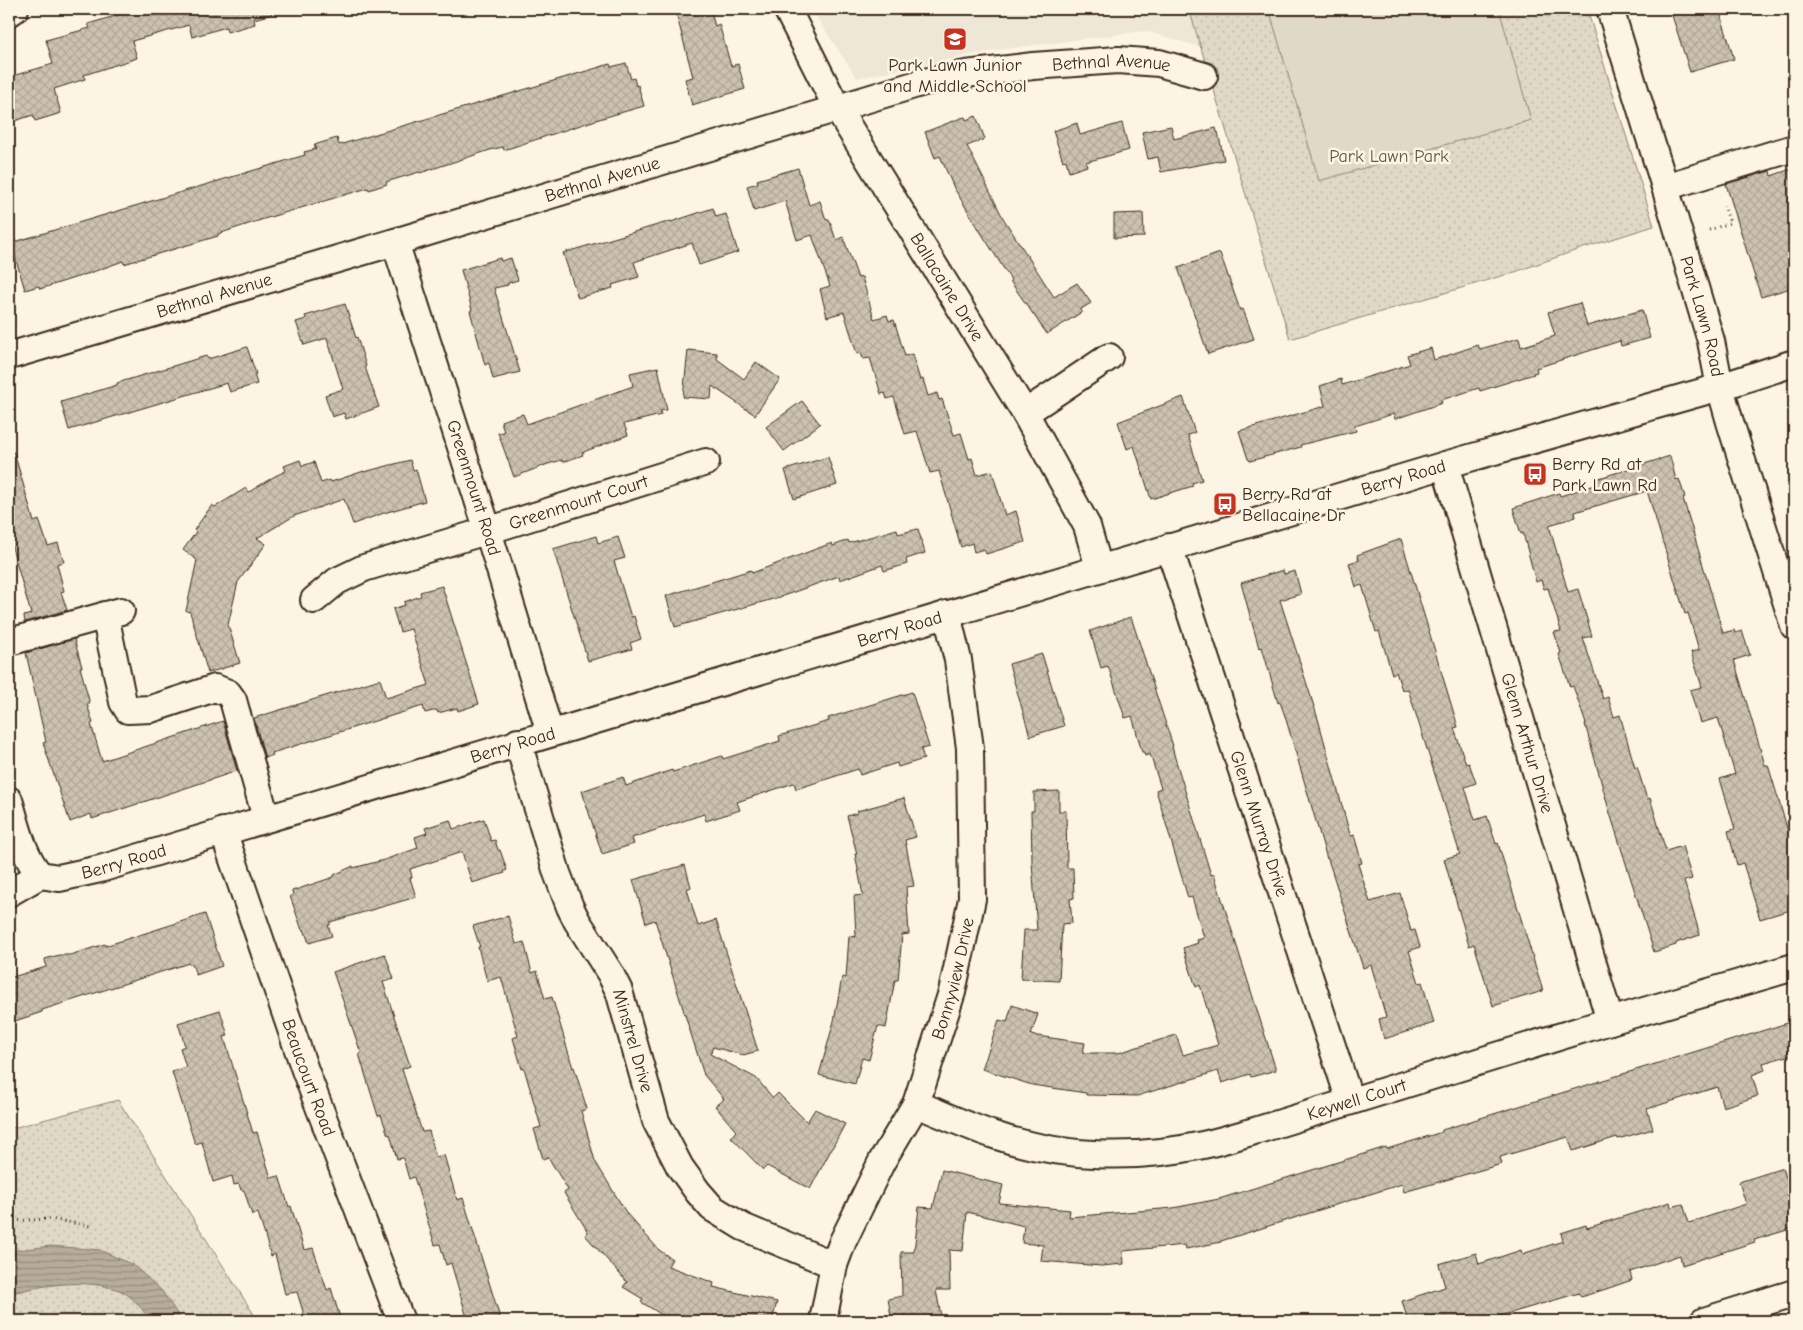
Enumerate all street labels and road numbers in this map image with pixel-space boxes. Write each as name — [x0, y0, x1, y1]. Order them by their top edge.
street label: Bethnal Avenue — [1051, 50, 1173, 77]
street label: Bethnal Avenue — [542, 153, 662, 207]
street label: Ballacaine Drive — [905, 229, 988, 345]
street label: Park Lawn Road — [1675, 254, 1728, 378]
street label: Bethnal Avenue — [154, 269, 274, 323]
street label: Greenmount Road — [442, 417, 505, 558]
street label: Berry Road — [1359, 455, 1448, 501]
street label: Greenmount Court — [506, 471, 651, 534]
street label: Berry Road — [855, 607, 945, 652]
street label: Glenn Arthur Drive — [1496, 670, 1558, 816]
street label: Berry Road — [468, 723, 558, 768]
street label: Glenn Murray Drive — [1225, 748, 1293, 899]
street label: Berry Road — [80, 840, 169, 884]
street label: Bonnyview Drive — [927, 916, 979, 1042]
street label: Minstrel Drive — [608, 987, 657, 1095]
street label: Beaucourt Road — [277, 1016, 339, 1139]
street label: Keywell Court — [1305, 1074, 1410, 1125]

